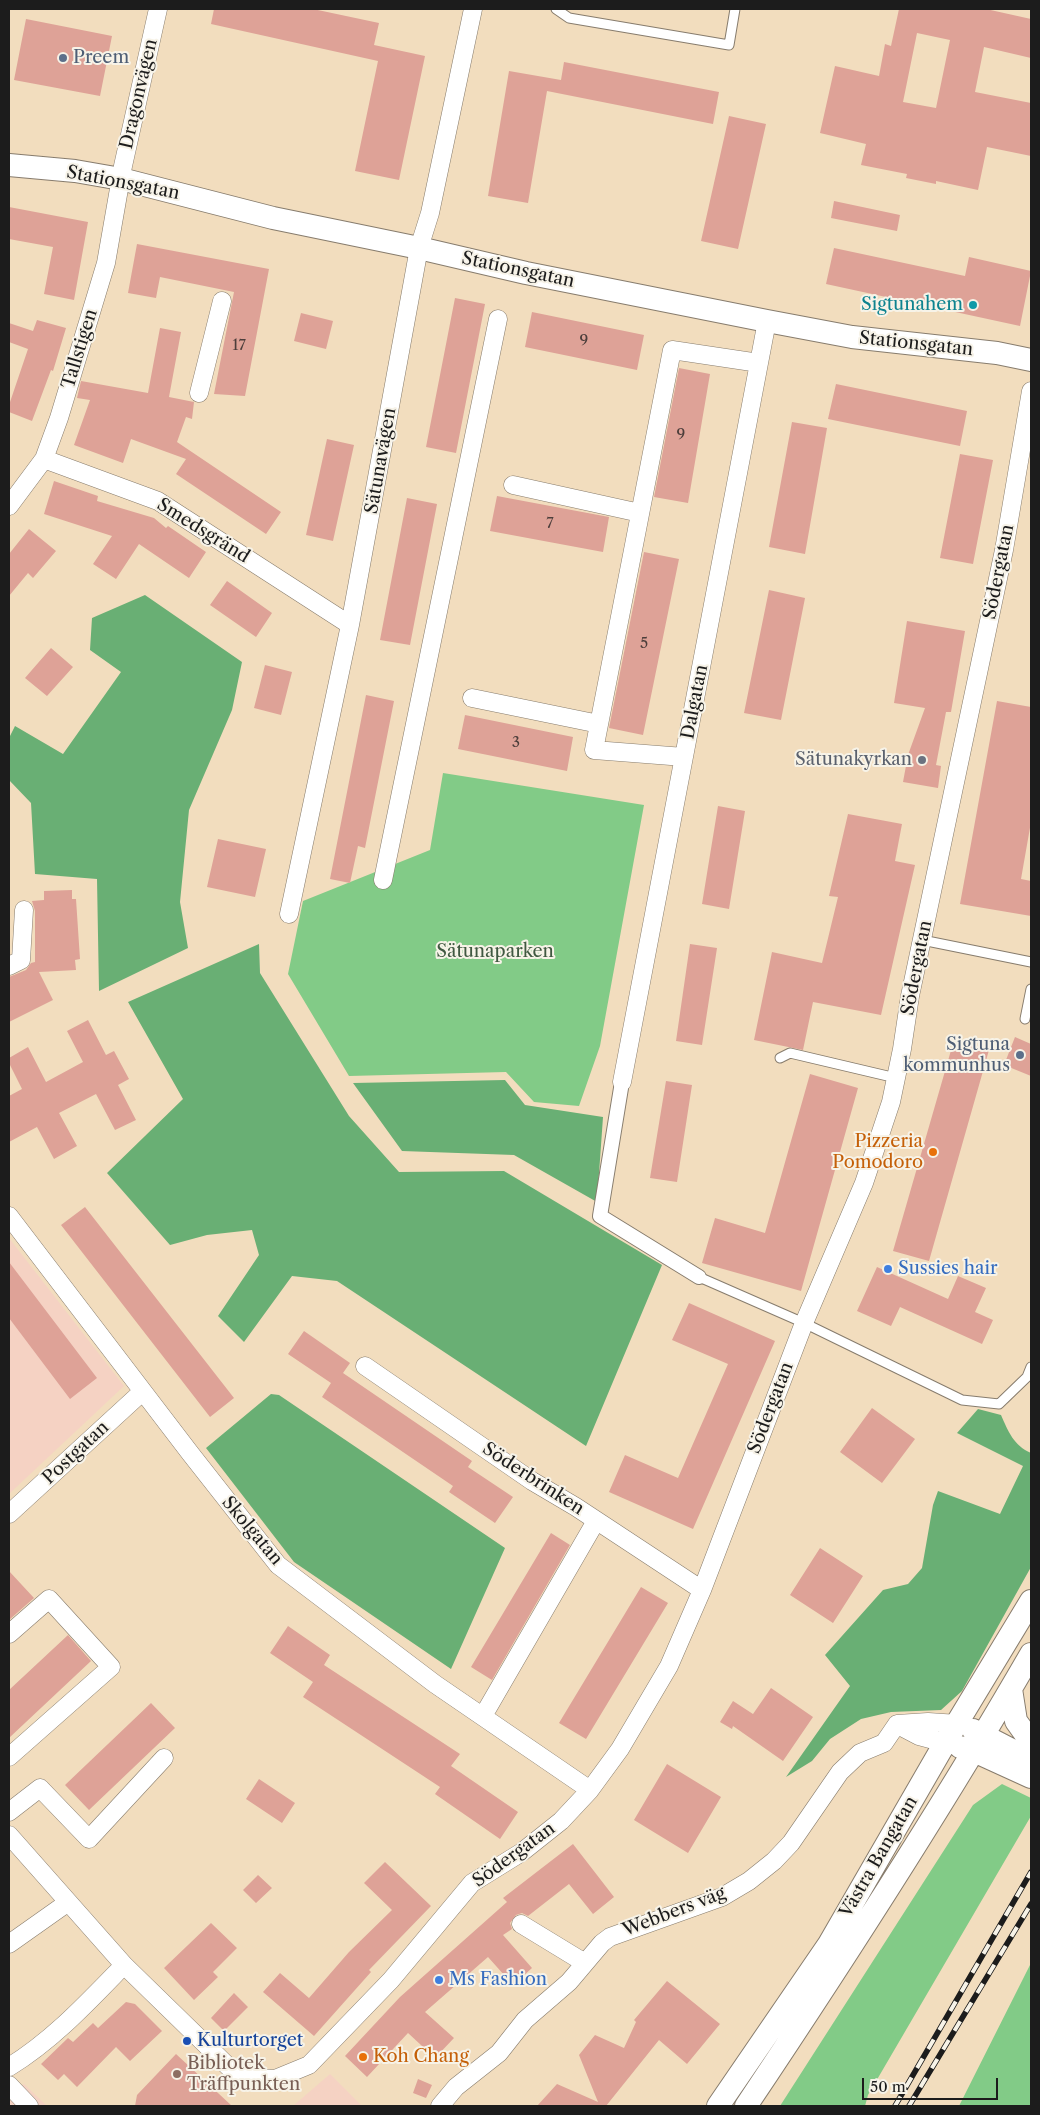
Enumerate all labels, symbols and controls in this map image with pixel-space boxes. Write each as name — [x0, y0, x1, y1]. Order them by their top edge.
street label: Dragonvägen — [116, 37, 162, 151]
place label: Preem — [73, 47, 129, 69]
marker: Preem — [57, 52, 69, 64]
street label: Stationsgatan — [65, 161, 181, 205]
street label: Stationsgatan — [460, 248, 576, 292]
place label: Sigtunahem — [861, 294, 963, 316]
marker: Sigtunahem — [967, 299, 979, 311]
street label: Tallstigen — [58, 306, 102, 392]
street label: Stationsgatan — [858, 327, 974, 361]
house number: 9 — [580, 332, 588, 350]
house number: 17 — [232, 337, 246, 355]
street label: Sätunavägen — [361, 406, 401, 516]
house number: 9 — [677, 426, 685, 444]
street label: Smedsgränd — [153, 494, 253, 568]
house number: 7 — [546, 515, 554, 533]
street label: Södergatan — [979, 523, 1019, 621]
house number: 5 — [640, 635, 648, 653]
street label: Dalgatan — [677, 663, 713, 741]
house number: 3 — [512, 734, 520, 752]
place label: Sätunakyrkan — [795, 749, 912, 771]
marker: Sätunakyrkan — [916, 754, 928, 766]
street label: Södergatan — [897, 919, 937, 1017]
park label: Sätunaparken — [436, 941, 554, 963]
place label: Sigtuna kommunhus — [903, 1034, 1010, 1076]
marker: Sigtuna kommunhus — [1014, 1049, 1026, 1061]
place label: Pizzeria Pomodoro — [832, 1131, 923, 1174]
marker: Pizzeria Pomodoro — [927, 1146, 939, 1158]
place label: Sussies hair — [898, 1258, 998, 1280]
marker: Sussies hair — [882, 1263, 894, 1275]
street label: Södergatan — [744, 1359, 798, 1457]
street label: Postgatan — [38, 1417, 114, 1489]
street label: Söderbrinken — [478, 1438, 588, 1520]
street label: Skolgatan — [217, 1492, 287, 1570]
street label: Västra Bangatan — [835, 1792, 923, 1922]
street label: Södergatan — [469, 1818, 559, 1892]
street label: Webbers väg — [619, 1882, 729, 1942]
place label: Ms Fashion — [449, 1969, 547, 1991]
marker: Ms Fashion — [433, 1974, 445, 1986]
place label: Kulturtorget — [197, 2030, 303, 2052]
marker: Kulturtorget — [181, 2035, 193, 2047]
place label: Koh Chang — [373, 2046, 469, 2068]
marker: Koh Chang — [357, 2051, 369, 2063]
place label: Bibliotek Träffpunkten — [187, 2053, 300, 2096]
marker: Bibliotek Träffpunkten — [171, 2068, 183, 2080]
scale bar — [865, 2068, 1001, 2100]
text: 50 m — [870, 2077, 906, 2096]

